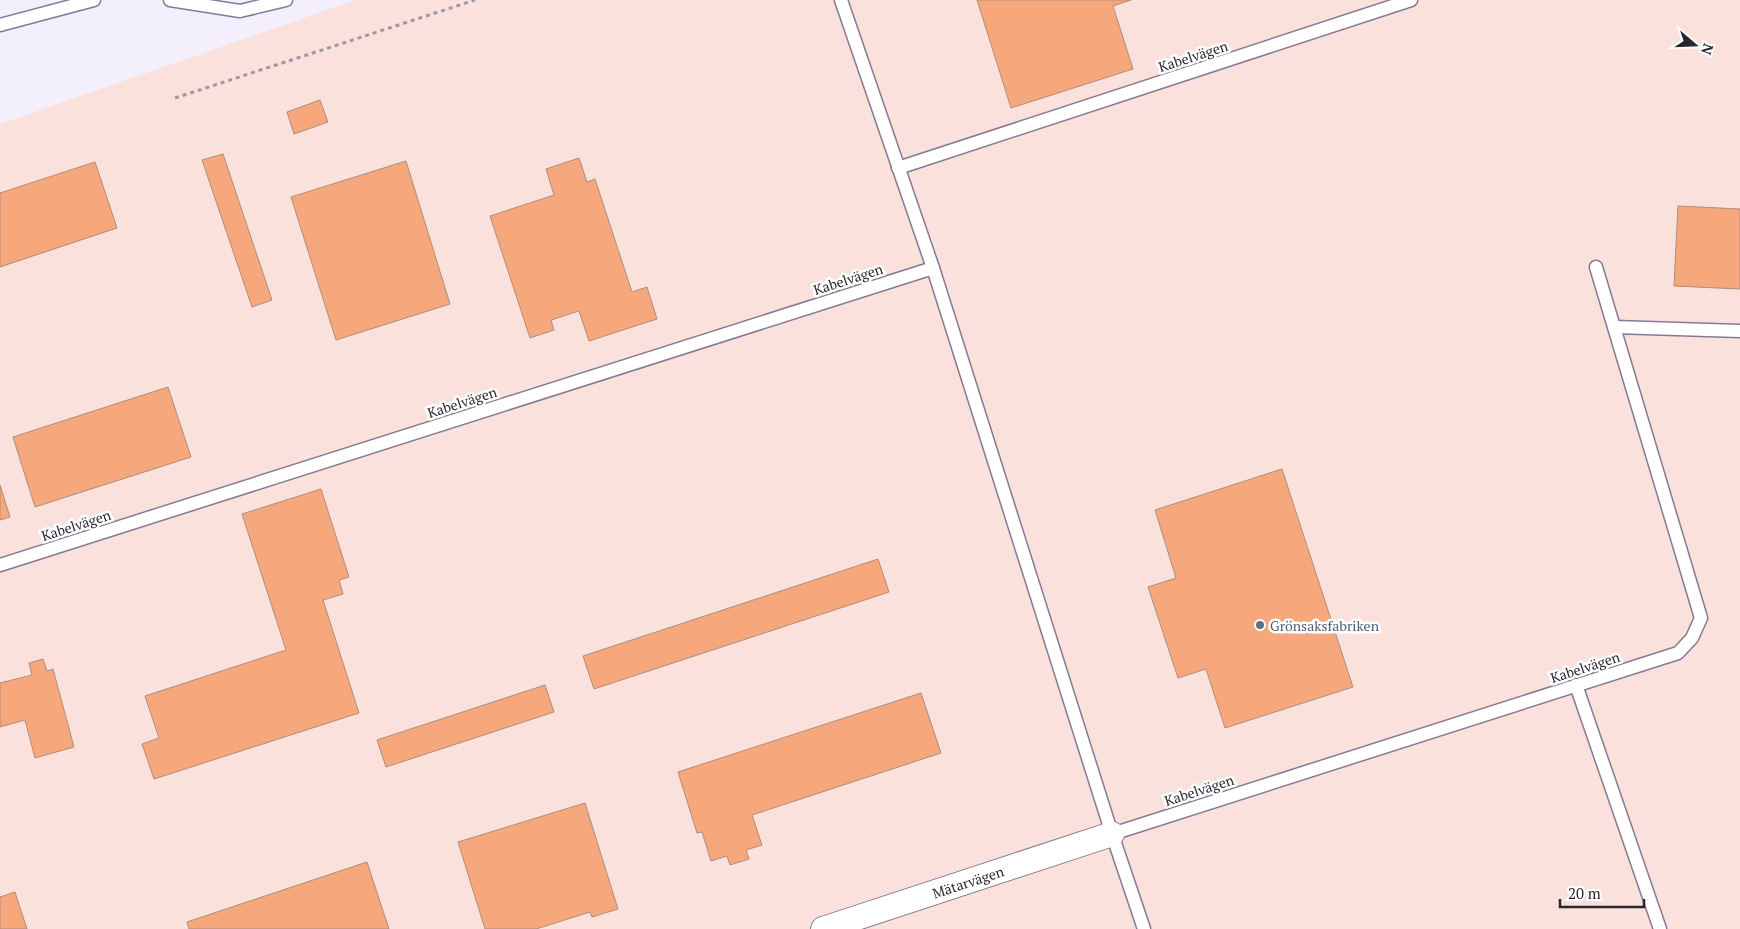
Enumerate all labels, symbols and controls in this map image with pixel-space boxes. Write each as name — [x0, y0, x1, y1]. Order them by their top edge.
north arrow — [1670, 20, 1720, 70]
street label: Kabelvägen — [1156, 36, 1231, 76]
text: N — [1697, 41, 1718, 58]
street label: Kabelvägen — [811, 259, 886, 299]
street label: Kabelvägen — [425, 382, 500, 422]
street label: Kabelvägen — [39, 505, 114, 545]
place label: Grönsaksfabriken — [1270, 616, 1380, 635]
marker: Grönsaksfabriken — [1254, 619, 1266, 631]
street label: Kabelvägen — [1548, 647, 1623, 687]
street label: Kabelvägen — [1162, 770, 1237, 810]
street label: Mätarvägen — [930, 861, 1007, 902]
scale bar — [1560, 876, 1644, 908]
text: 20 m — [1568, 883, 1601, 903]

